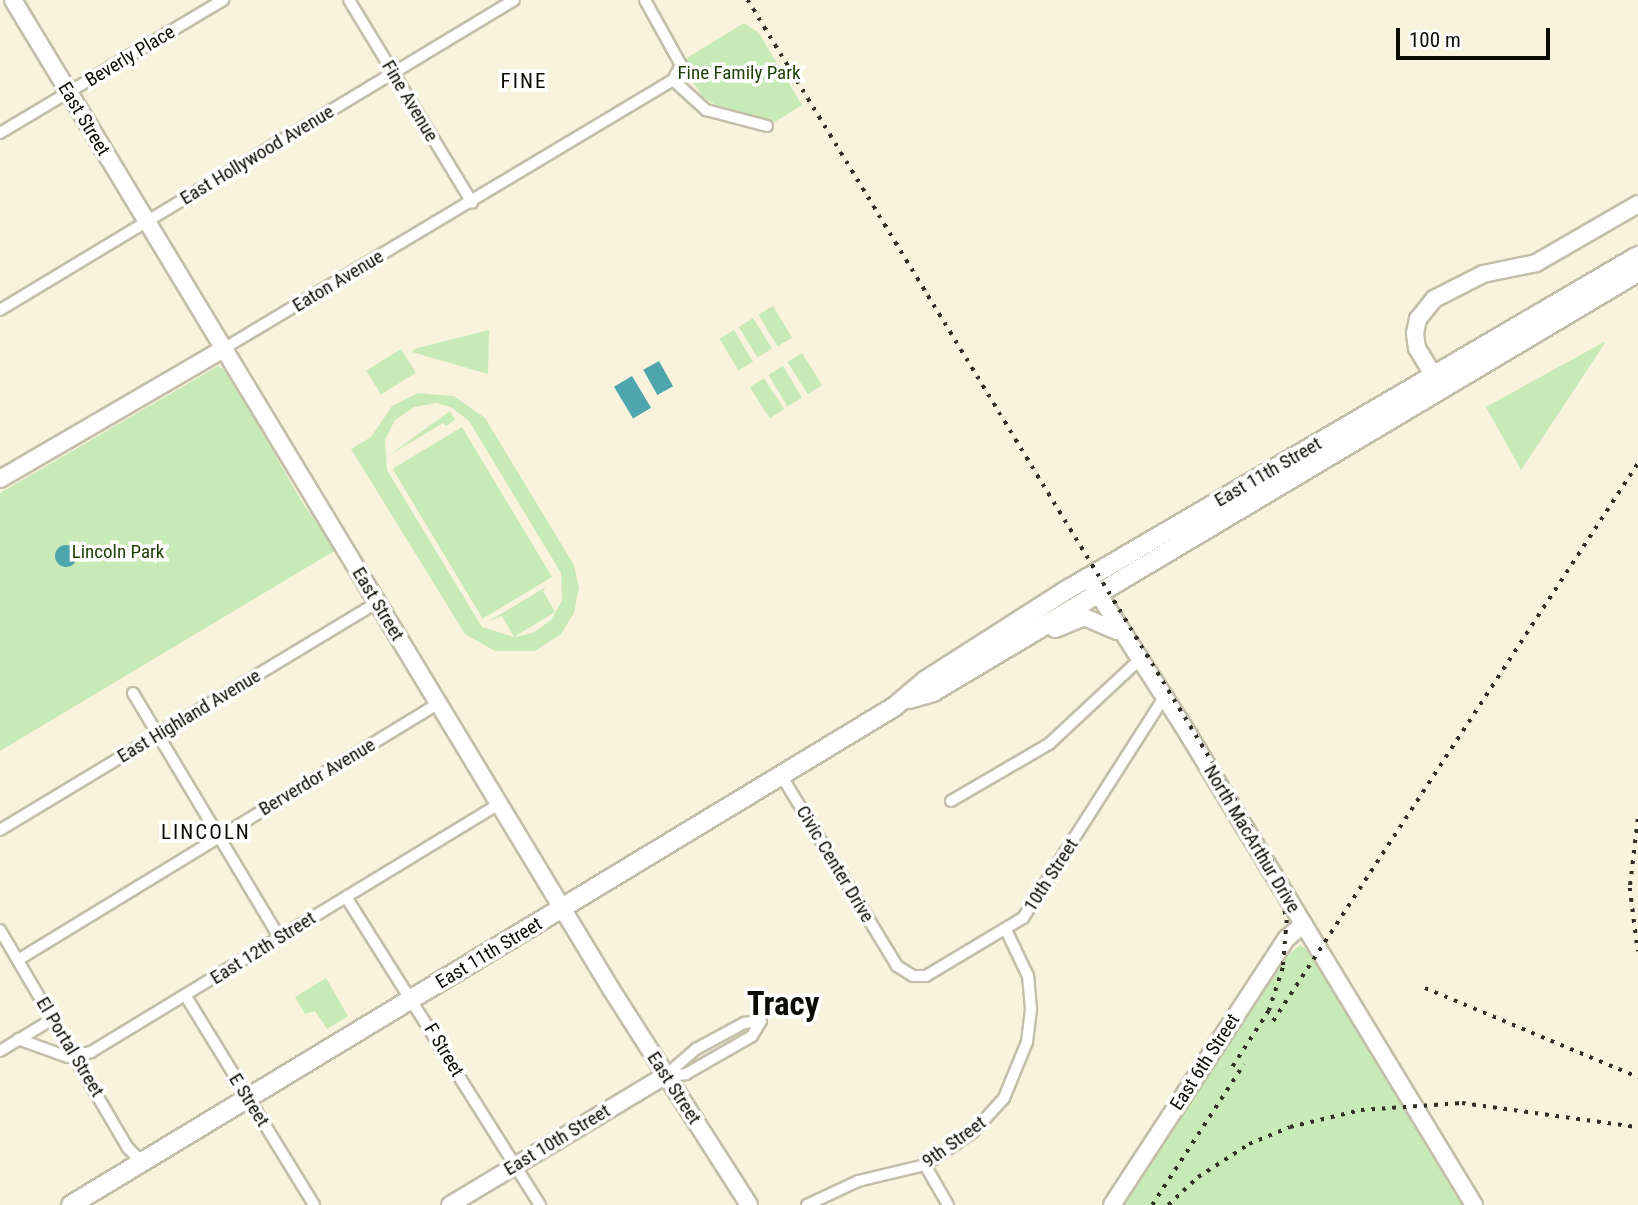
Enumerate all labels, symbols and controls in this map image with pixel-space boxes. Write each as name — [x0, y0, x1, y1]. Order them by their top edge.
scale bar — [1400, 14, 1554, 58]
street label: Beverly Place — [81, 20, 179, 92]
text: 100 m — [1409, 28, 1461, 52]
street label: Fine Avenue — [377, 56, 443, 146]
park label: Fine Family Park — [677, 62, 801, 84]
district label: FINE — [501, 68, 547, 94]
street label: East Street — [53, 78, 115, 160]
street label: East Hollywood Avenue — [176, 100, 338, 210]
street label: Eaton Avenue — [289, 245, 387, 317]
street label: East 11th Street — [1210, 432, 1326, 512]
park label: Lincoln Park — [72, 541, 164, 563]
street label: East Street — [347, 563, 409, 645]
street label: East Highland Avenue — [113, 664, 265, 768]
street label: Berverdor Avenue — [255, 733, 379, 821]
street label: North MacArthur Drive — [1199, 761, 1305, 917]
street label: Civic Center Drive — [791, 801, 879, 927]
district label: LINCOLN — [162, 819, 250, 845]
street label: 10th Street — [1019, 834, 1083, 916]
street label: East 12th Street — [206, 907, 320, 989]
street label: East 11th Street — [432, 912, 546, 994]
district label: Tracy — [747, 984, 819, 1024]
street label: El Portal Street — [31, 993, 109, 1101]
street label: East 6th Street — [1165, 1010, 1245, 1114]
street label: F Street — [419, 1019, 469, 1081]
street label: East Street — [642, 1048, 706, 1128]
street label: E Street — [224, 1069, 274, 1131]
street label: East 10th Street — [500, 1099, 614, 1181]
street label: 9th Street — [918, 1111, 990, 1173]

